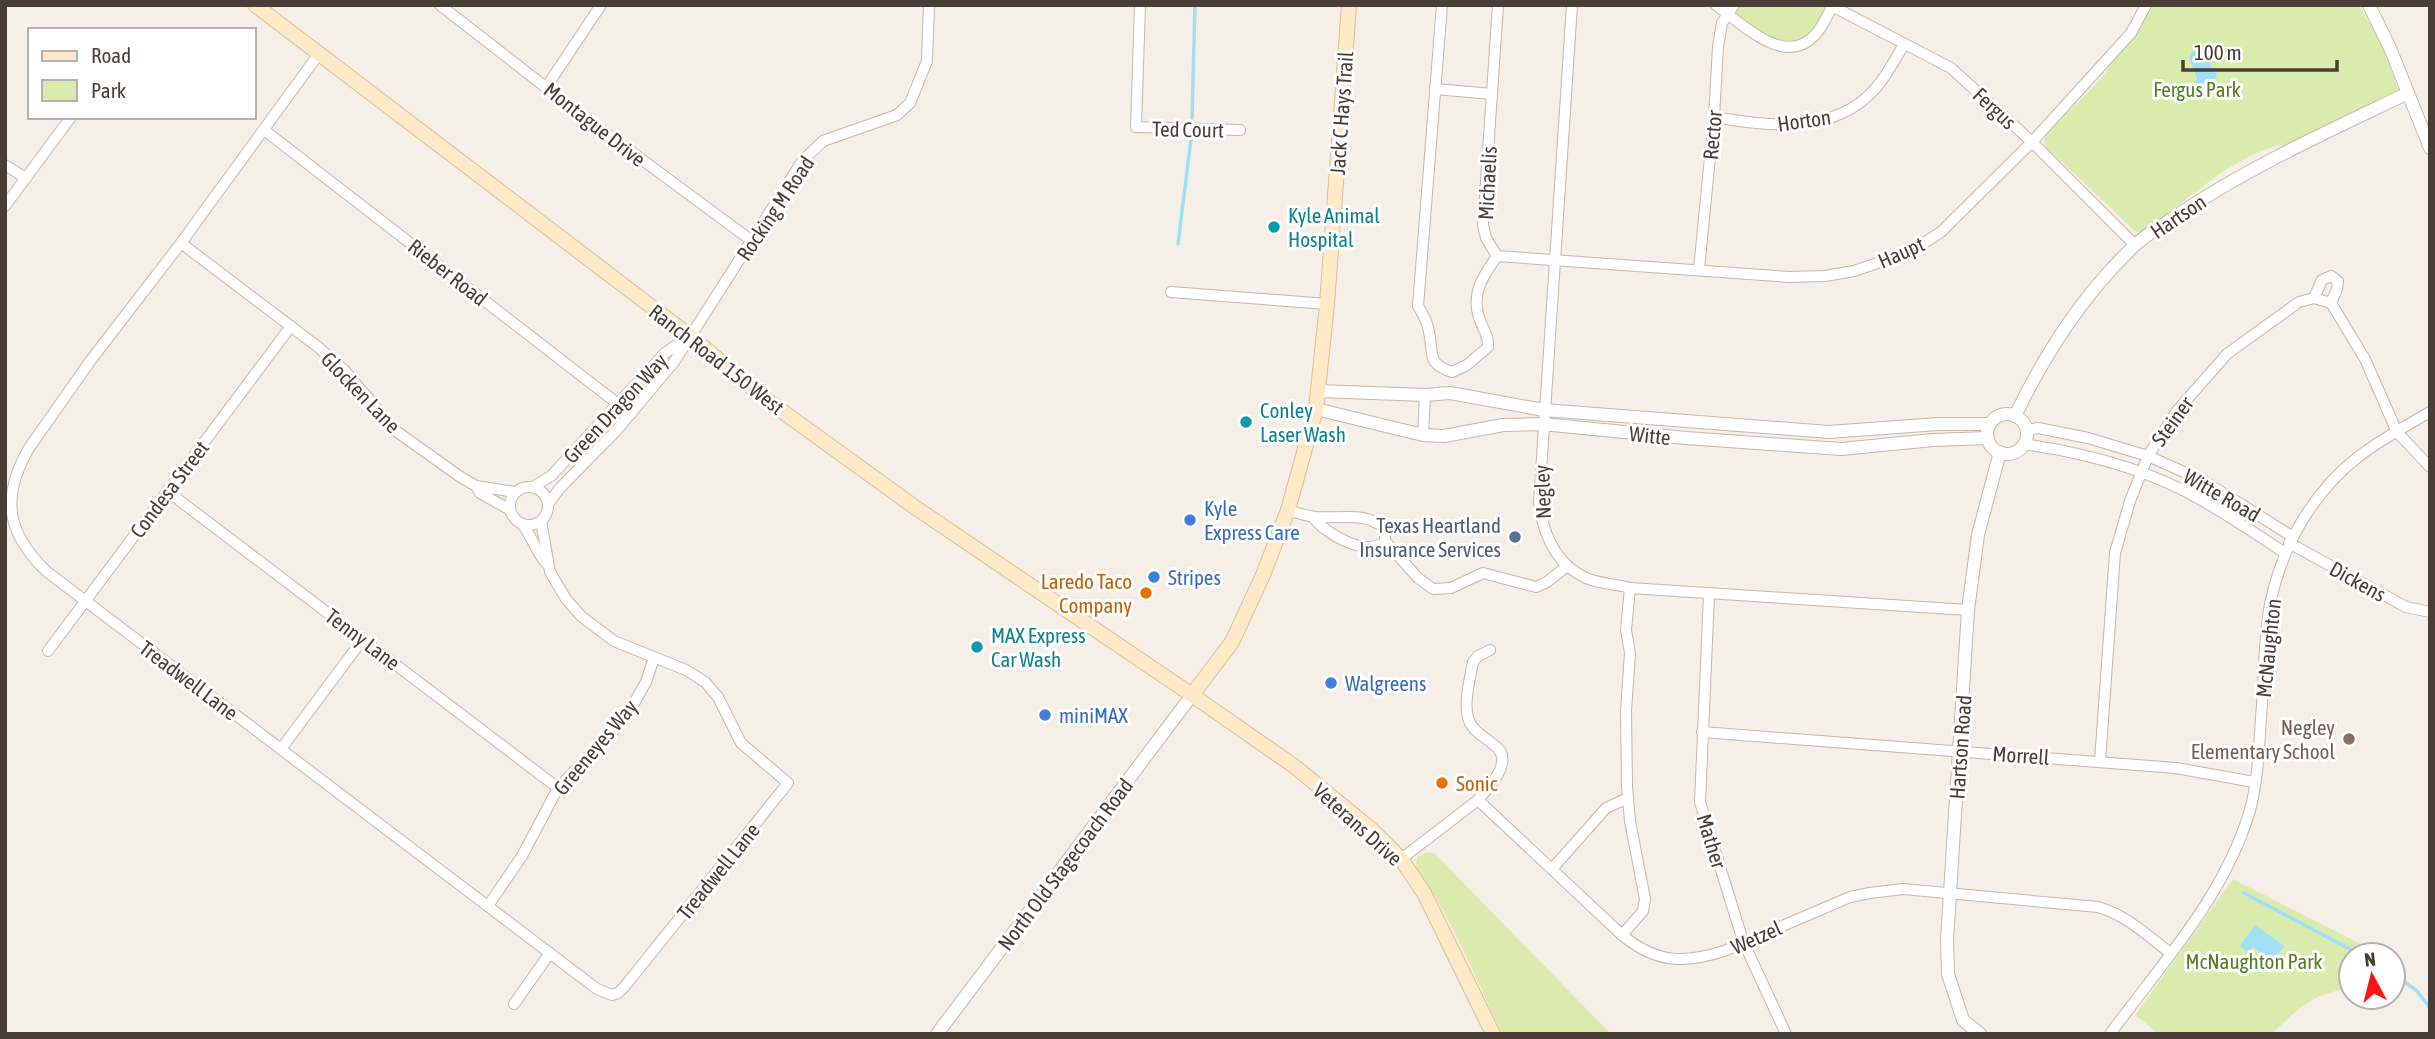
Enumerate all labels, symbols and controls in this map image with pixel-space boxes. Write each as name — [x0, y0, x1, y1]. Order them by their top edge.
legend — [28, 28, 256, 119]
scale bar — [2183, 28, 2337, 72]
text: 100 m — [2194, 40, 2242, 64]
text: Road — [91, 43, 131, 67]
street label: Jack C Hays Trail — [1325, 50, 1357, 175]
street label: Montague Drive — [539, 77, 651, 171]
park label: Fergus Park — [2153, 77, 2241, 101]
text: Park — [91, 78, 126, 102]
street label: Fergus — [1969, 82, 2021, 134]
street label: Horton — [1776, 104, 1832, 136]
street label: Rector — [1698, 108, 1726, 161]
street label: Ted Court — [1152, 116, 1224, 142]
street label: Michaelis — [1473, 145, 1501, 221]
street label: Rocking M Road — [731, 151, 819, 265]
street label: Hartson — [2146, 189, 2210, 243]
place label: Kyle Animal Hospital — [1288, 203, 1380, 251]
marker: Kyle Animal Hospital — [1266, 219, 1282, 235]
street label: Haupt — [1874, 231, 1928, 273]
street label: Rieber Road — [404, 234, 492, 310]
street label: Ranch Road 150 West — [645, 299, 789, 419]
street label: Glocken Lane — [317, 347, 405, 437]
street label: Green Dragon Way — [558, 348, 672, 468]
street label: Steiner — [2146, 391, 2198, 450]
place label: Conley Laser Wash — [1260, 398, 1346, 446]
marker: Conley Laser Wash — [1238, 414, 1254, 430]
street label: Witte — [1628, 421, 1672, 449]
street label: Condesa Street — [125, 436, 213, 542]
street label: Witte Road — [2179, 463, 2265, 527]
street label: Negley — [1529, 464, 1555, 520]
place label: Kyle Express Care — [1204, 496, 1300, 544]
marker: Kyle Express Care — [1182, 512, 1198, 528]
place label: Texas Heartland Insurance Services — [1359, 513, 1501, 561]
marker: Texas Heartland Insurance Services — [1507, 529, 1523, 545]
street label: Dickens — [2326, 556, 2390, 606]
place label: Stripes — [1168, 565, 1221, 589]
place label: Laredo Taco Company — [1041, 569, 1132, 617]
marker: Stripes — [1146, 569, 1162, 585]
marker: Laredo Taco Company — [1138, 585, 1154, 601]
street label: McNaughton — [2251, 597, 2285, 699]
street label: Tenny Lane — [321, 603, 405, 675]
place label: MAX Express Car Wash — [991, 623, 1086, 671]
street label: Treadwell Lane — [135, 635, 243, 725]
marker: MAX Express Car Wash — [969, 639, 985, 655]
place label: Walgreens — [1345, 671, 1426, 695]
marker: Walgreens — [1323, 675, 1339, 691]
street label: Greeneyes Way — [548, 694, 642, 800]
street label: Hartson Road — [1944, 694, 1976, 800]
place label: miniMAX — [1059, 703, 1128, 727]
marker: miniMAX — [1037, 707, 1053, 723]
place label: Negley Elementary School — [2191, 715, 2335, 763]
marker: Negley Elementary School — [2341, 731, 2357, 747]
street label: Morrell — [1992, 741, 2051, 769]
place label: Sonic — [1456, 771, 1498, 795]
street label: North Old Stagecoach Road — [993, 773, 1137, 955]
marker: Sonic — [1434, 775, 1450, 791]
street label: Veterans Drive — [1309, 778, 1407, 870]
street label: Mather — [1692, 811, 1732, 872]
street label: Treadwell Lane — [672, 818, 764, 924]
street label: Wetzel — [1727, 915, 1785, 959]
north arrow — [2337, 941, 2407, 1011]
text: N — [2363, 948, 2377, 971]
park label: McNaughton Park — [2185, 949, 2323, 973]

